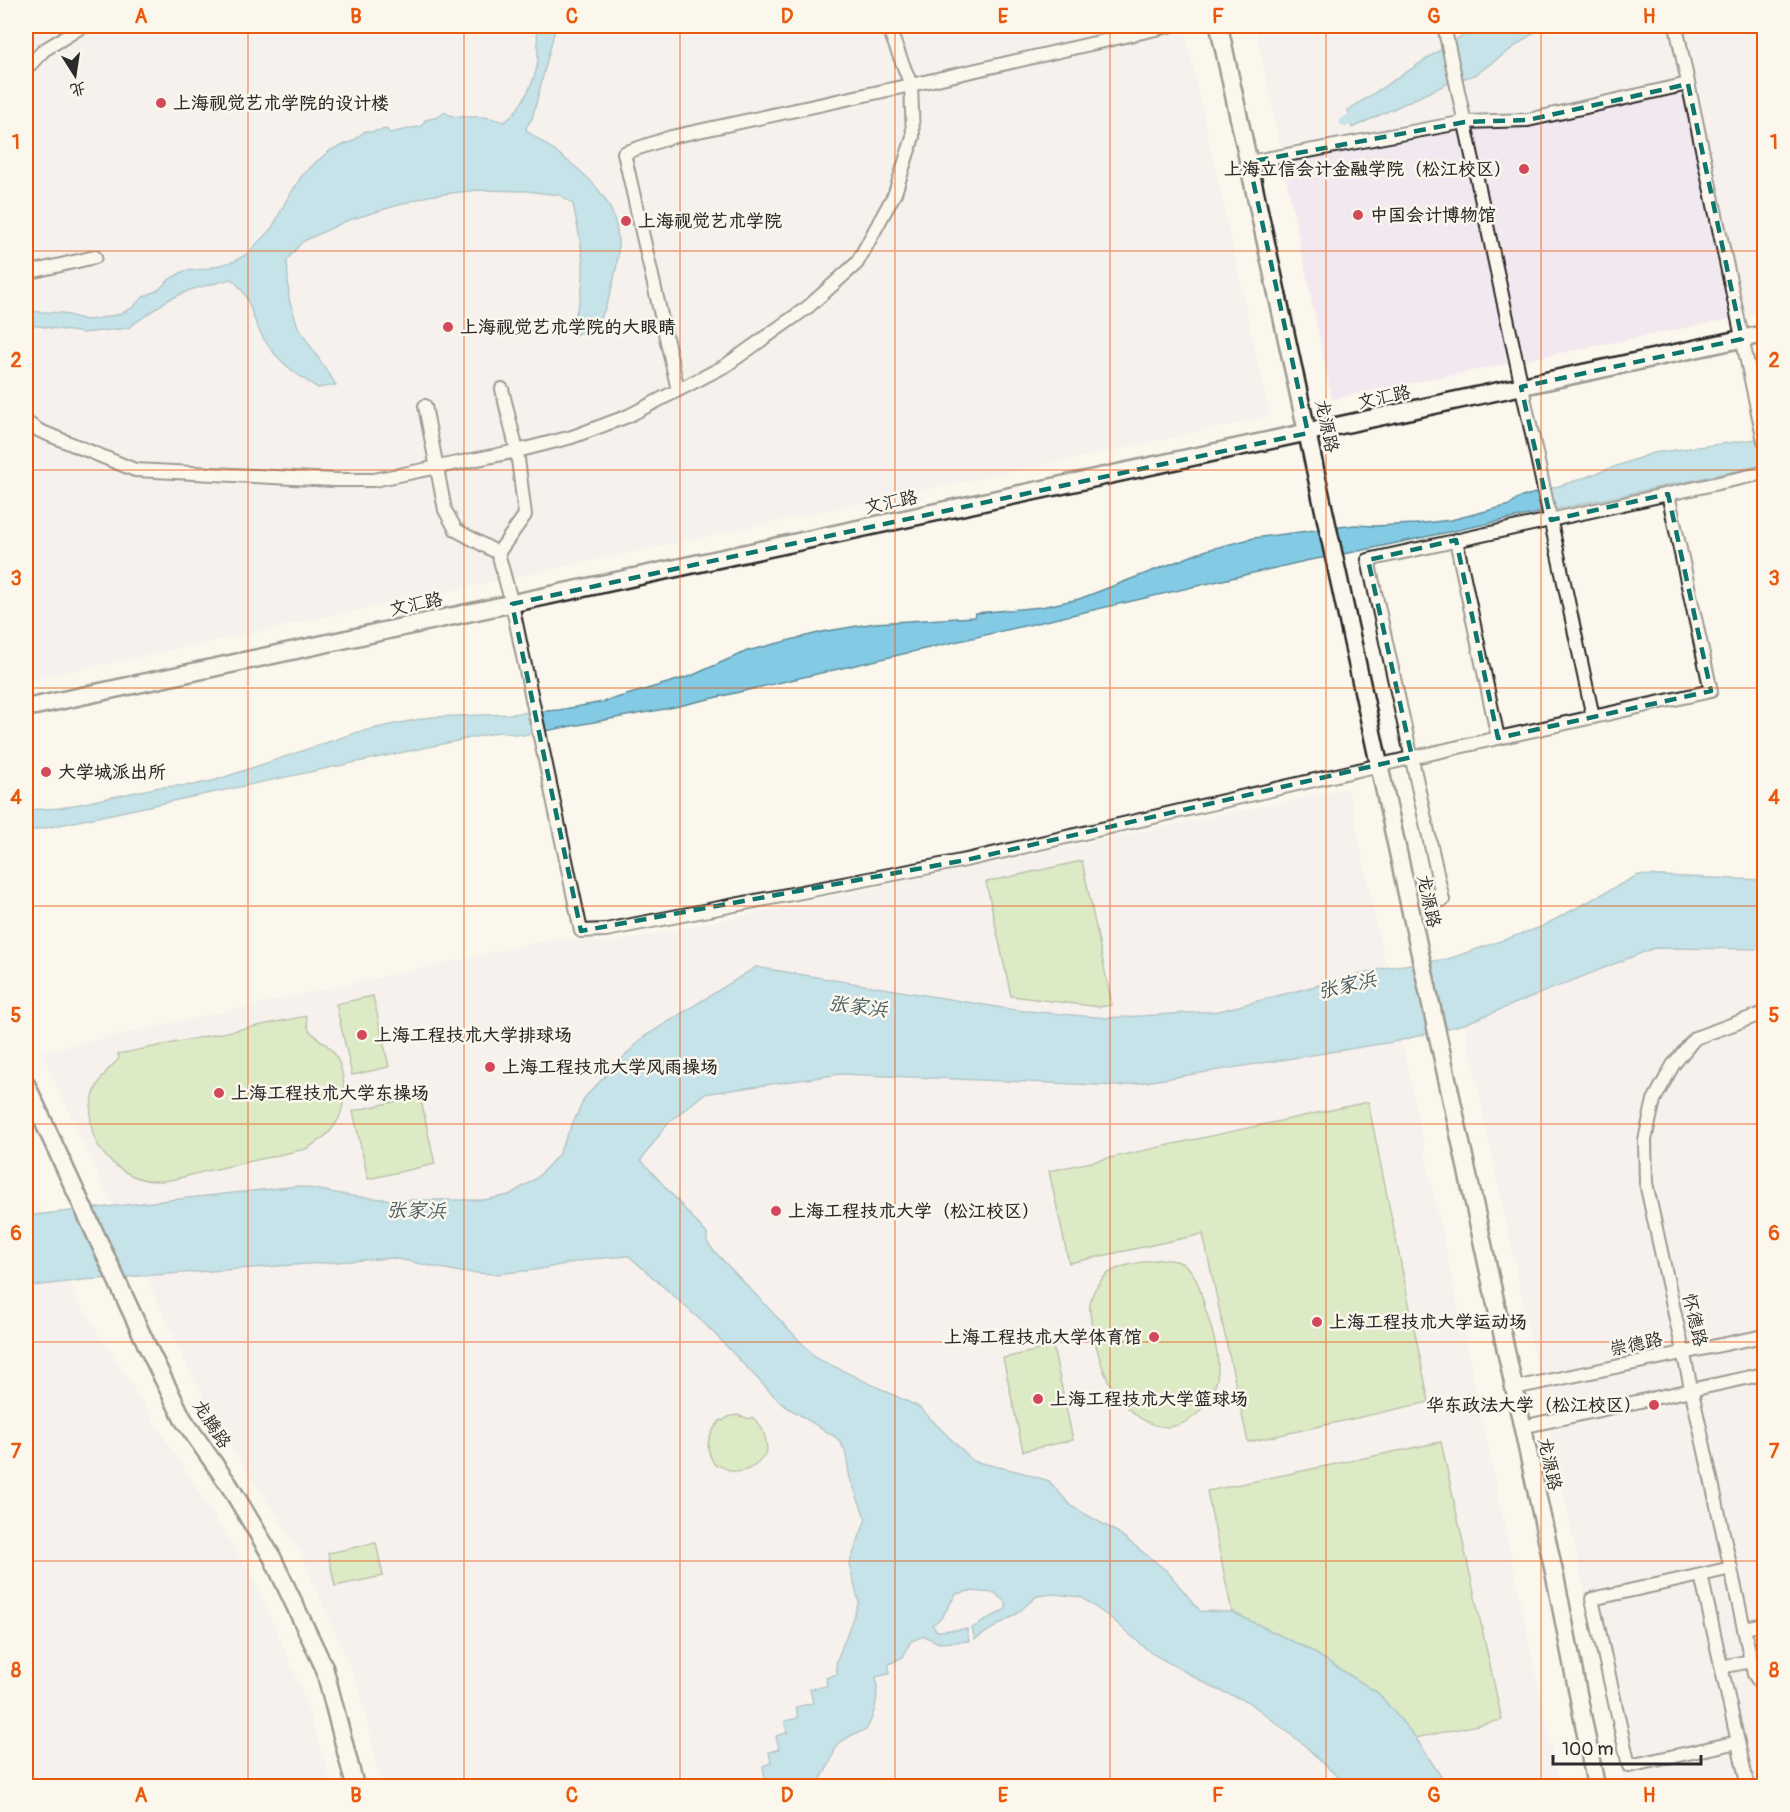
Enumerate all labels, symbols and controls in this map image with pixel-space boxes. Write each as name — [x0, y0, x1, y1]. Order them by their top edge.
text: A — [135, 4, 148, 29]
text: B — [350, 4, 362, 29]
text: C — [566, 4, 578, 29]
text: D — [781, 4, 794, 29]
text: E — [998, 4, 1009, 29]
text: F — [1212, 4, 1224, 29]
text: G — [1427, 4, 1441, 29]
text: H — [1643, 4, 1656, 29]
north arrow — [45, 45, 105, 105]
text: 北 — [68, 77, 88, 100]
place label: 上海视觉艺术学院的设计楼 — [173, 92, 389, 115]
marker: 上海视觉艺术学院的设计楼 — [154, 96, 168, 110]
text: 1 — [12, 130, 20, 155]
text: 1 — [1770, 130, 1778, 155]
place label: 上海立信会计金融学院（松江校区） — [1224, 158, 1512, 181]
marker: 上海立信会计金融学院（松江校区） — [1517, 162, 1531, 176]
place label: 中国会计博物馆 — [1370, 204, 1496, 227]
marker: 中国会计博物馆 — [1351, 208, 1365, 222]
place label: 上海视觉艺术学院 — [638, 210, 782, 233]
marker: 上海视觉艺术学院 — [619, 214, 633, 228]
place label: 上海视觉艺术学院的大眼睛 — [460, 316, 676, 339]
marker: 上海视觉艺术学院的大眼睛 — [441, 320, 455, 334]
text: 2 — [10, 348, 22, 373]
text: 2 — [1768, 348, 1780, 373]
street label: 文汇路 — [1355, 381, 1413, 414]
street label: 龙源路 — [1310, 397, 1343, 455]
street label: 文汇路 — [862, 486, 920, 519]
text: 3 — [10, 566, 22, 591]
text: 3 — [1768, 566, 1780, 591]
street label: 文汇路 — [387, 588, 445, 621]
place label: 大学城派出所 — [58, 761, 166, 784]
marker: 大学城派出所 — [39, 765, 53, 779]
text: 4 — [10, 785, 22, 810]
text: 4 — [1768, 785, 1780, 810]
street label: 龙源路 — [1412, 872, 1445, 930]
water label: 张家浜 — [1315, 966, 1380, 1004]
water label: 张家浜 — [827, 990, 890, 1023]
text: 5 — [11, 1003, 22, 1028]
text: 5 — [1769, 1003, 1780, 1028]
place label: 上海工程技术大学排球场 — [374, 1024, 572, 1047]
marker: 上海工程技术大学排球场 — [355, 1028, 369, 1042]
place label: 上海工程技术大学风雨操场 — [502, 1056, 718, 1079]
marker: 上海工程技术大学风雨操场 — [483, 1060, 497, 1074]
place label: 上海工程技术大学东操场 — [231, 1082, 429, 1105]
marker: 上海工程技术大学东操场 — [212, 1086, 226, 1100]
water label: 张家浜 — [386, 1197, 447, 1224]
place label: 上海工程技术大学（松江校区） — [788, 1200, 1040, 1223]
marker: 上海工程技术大学（松江校区） — [769, 1204, 783, 1218]
text: 6 — [10, 1221, 22, 1246]
text: 6 — [1768, 1221, 1780, 1246]
street label: 怀德路 — [1677, 1291, 1712, 1349]
place label: 上海工程技术大学运动场 — [1329, 1311, 1527, 1334]
marker: 上海工程技术大学运动场 — [1310, 1315, 1324, 1329]
place label: 上海工程技术大学体育馆 — [944, 1326, 1142, 1349]
street label: 崇德路 — [1607, 1328, 1665, 1361]
marker: 上海工程技术大学体育馆 — [1147, 1330, 1161, 1344]
place label: 上海工程技术大学篮球场 — [1050, 1388, 1248, 1411]
marker: 上海工程技术大学篮球场 — [1031, 1392, 1045, 1406]
place label: 华东政法大学（松江校区） — [1426, 1394, 1642, 1417]
street label: 龙腾路 — [187, 1395, 236, 1453]
marker: 华东政法大学（松江校区） — [1647, 1398, 1661, 1412]
street label: 龙源路 — [1533, 1435, 1566, 1493]
text: 7 — [11, 1439, 22, 1464]
text: 7 — [1769, 1439, 1780, 1464]
text: 8 — [11, 1658, 21, 1683]
text: 8 — [1769, 1658, 1779, 1683]
scale bar — [1553, 1728, 1702, 1766]
text: 100 m — [1562, 1738, 1614, 1761]
text: A — [135, 1783, 148, 1808]
text: B — [350, 1783, 362, 1808]
text: C — [566, 1783, 578, 1808]
text: D — [781, 1783, 794, 1808]
text: E — [998, 1783, 1009, 1808]
text: F — [1212, 1783, 1224, 1808]
text: G — [1427, 1783, 1441, 1808]
text: H — [1643, 1783, 1656, 1808]

